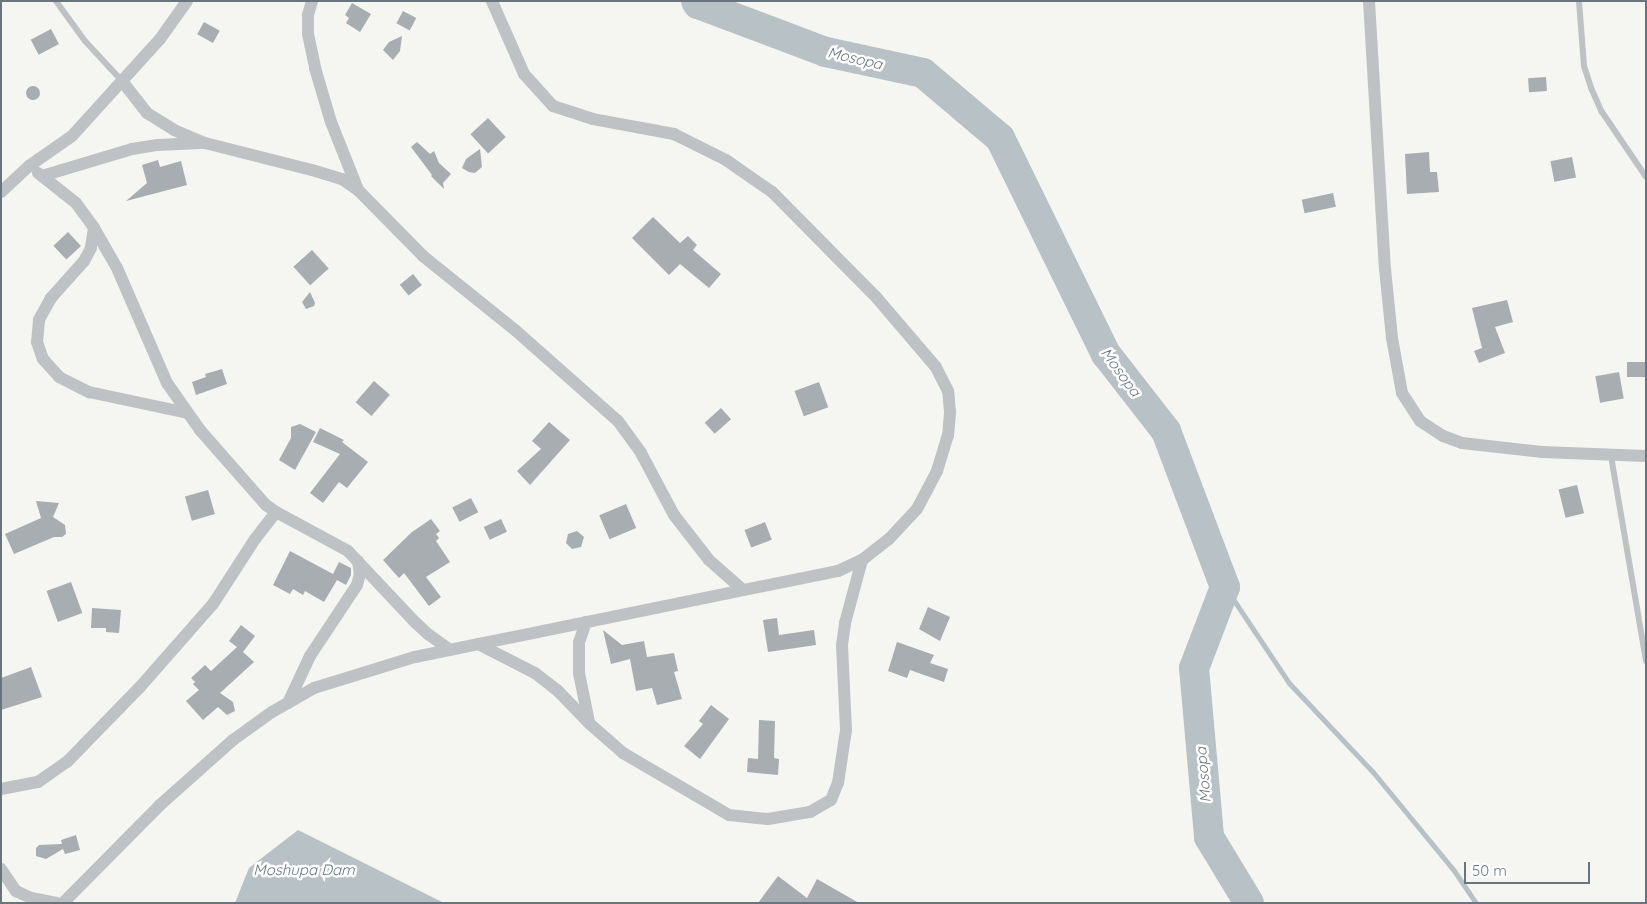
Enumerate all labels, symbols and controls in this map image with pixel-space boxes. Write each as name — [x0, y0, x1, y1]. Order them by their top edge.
water label: Mosopa — [826, 43, 884, 73]
water label: Mosopa — [1097, 344, 1145, 400]
water label: Mosopa — [1192, 746, 1214, 804]
scale bar — [1467, 852, 1593, 884]
water label: Moshupa Dam — [253, 861, 355, 879]
text: 50 m — [1472, 861, 1507, 880]

